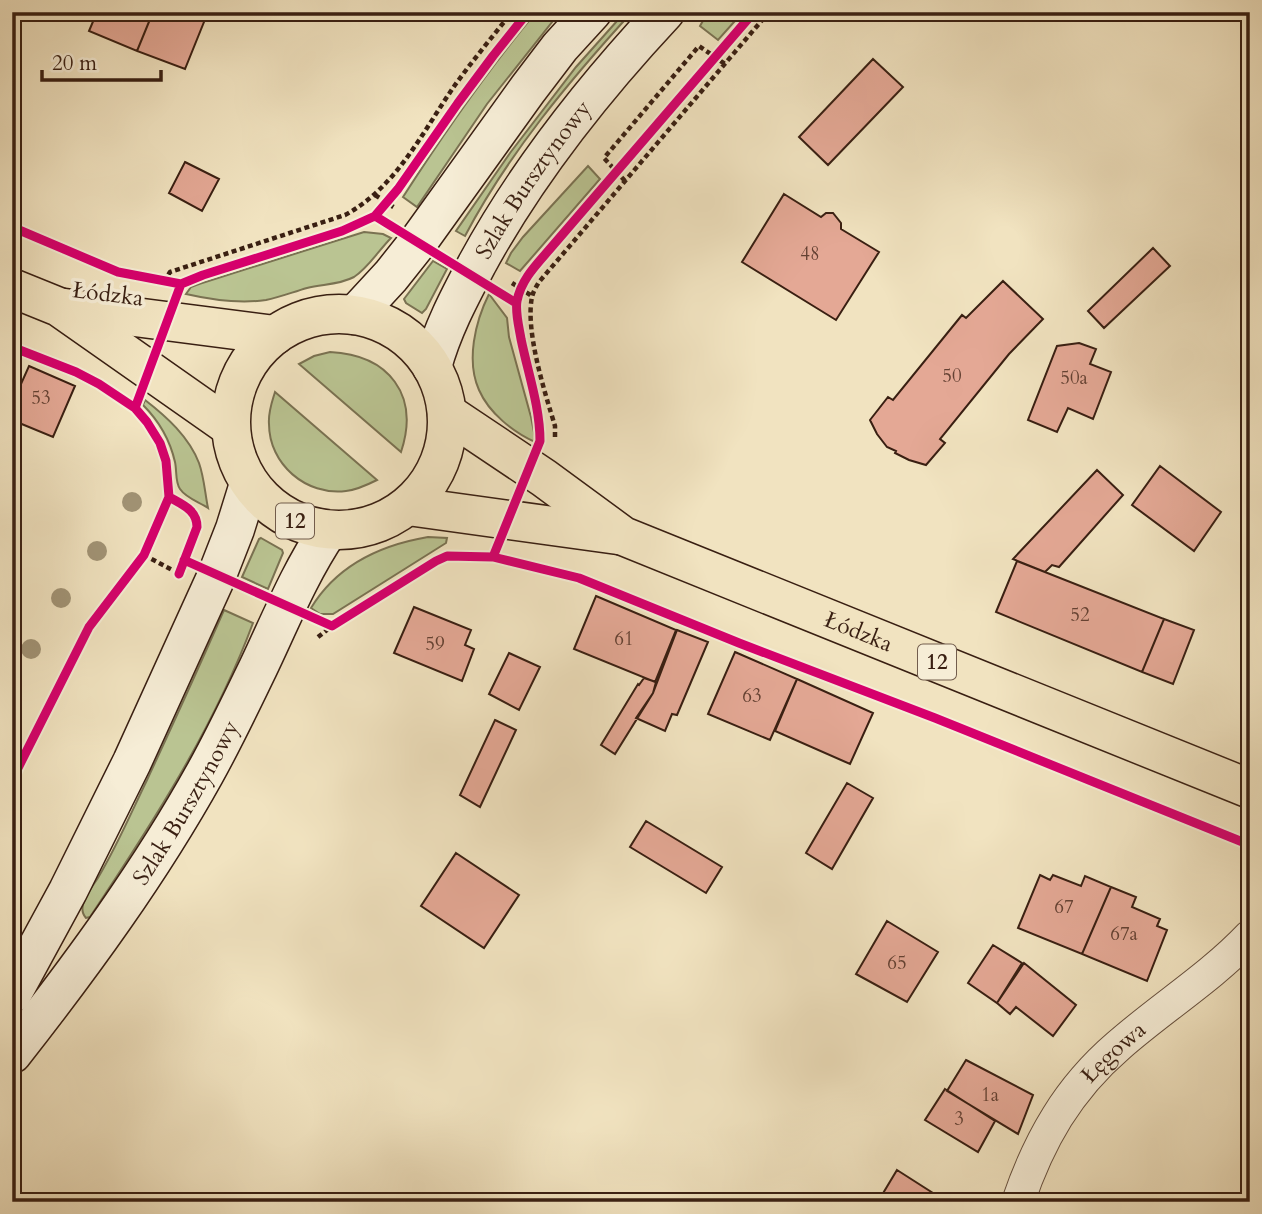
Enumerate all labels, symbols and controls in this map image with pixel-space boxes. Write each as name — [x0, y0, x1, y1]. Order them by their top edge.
scale bar — [42, 38, 161, 82]
text: 20 m — [52, 49, 97, 78]
street label: Szlak Bursztynowy — [467, 93, 598, 264]
house number: 48 — [800, 241, 820, 267]
street label: Łódzka — [71, 274, 145, 314]
house number: 50 — [942, 363, 962, 389]
house number: 50a — [1060, 365, 1088, 391]
house number: 53 — [31, 385, 51, 411]
road number: 12 — [276, 504, 314, 538]
house number: 52 — [1070, 602, 1090, 628]
street label: Łódzka — [820, 603, 898, 659]
house number: 61 — [614, 626, 634, 652]
house number: 59 — [425, 631, 445, 657]
road number: 12 — [918, 644, 956, 680]
house number: 63 — [742, 683, 762, 709]
street label: Szlak Bursztynowy — [125, 715, 246, 891]
house number: 67 — [1054, 894, 1074, 920]
house number: 67a — [1110, 921, 1138, 947]
house number: 65 — [887, 950, 907, 976]
street label: Łęgowa — [1073, 1014, 1152, 1089]
house number: 1a — [981, 1082, 999, 1108]
house number: 3 — [954, 1106, 964, 1132]

